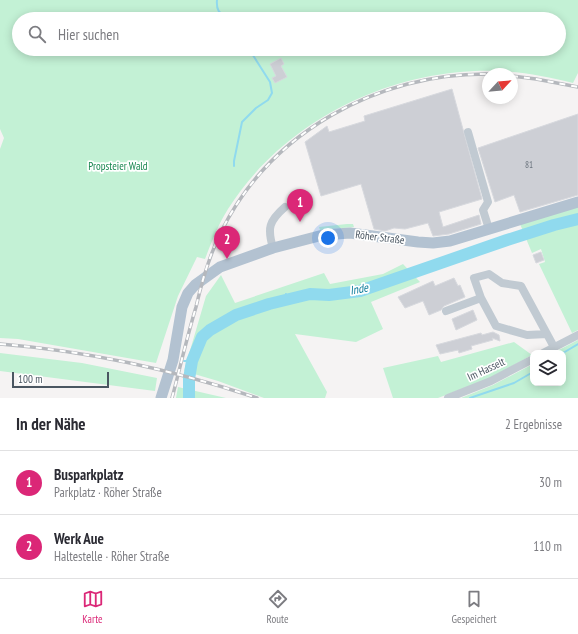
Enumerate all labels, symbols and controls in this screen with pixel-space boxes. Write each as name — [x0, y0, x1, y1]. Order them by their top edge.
search box — [12, 12, 566, 56]
icon: search — [26, 23, 48, 45]
text: Hier suchen — [58, 25, 119, 44]
north arrow — [482, 68, 518, 104]
park label: Propsteier Wald — [88, 159, 148, 173]
house number: 81 — [525, 159, 533, 170]
pin: 1 — [287, 189, 313, 222]
pin: 2 — [214, 226, 240, 259]
street label: Röher Straße — [355, 227, 406, 247]
your location — [318, 228, 338, 248]
water label: Inde — [349, 279, 370, 298]
map controls — [530, 350, 566, 386]
button: layers — [530, 350, 566, 386]
street label: Im Hasselt — [465, 354, 507, 384]
scale bar — [12, 370, 109, 389]
text: 100 m — [18, 372, 42, 386]
text: In der Nähe — [16, 413, 86, 435]
text: 2 Ergebnisse — [505, 416, 562, 433]
text: Busparkplatz — [54, 465, 123, 484]
text: 1 — [26, 474, 32, 491]
text: 30 m — [539, 474, 562, 491]
text: Parkplatz · Röher Straße — [54, 484, 162, 501]
text: Werk Aue — [54, 529, 104, 548]
text: 2 — [26, 538, 32, 555]
text: 110 m — [533, 538, 562, 555]
text: Haltestelle · Röher Straße — [54, 548, 169, 565]
tab: Karte — [82, 588, 104, 626]
tab: Route — [267, 588, 289, 626]
tab: Gespeichert — [452, 588, 497, 626]

